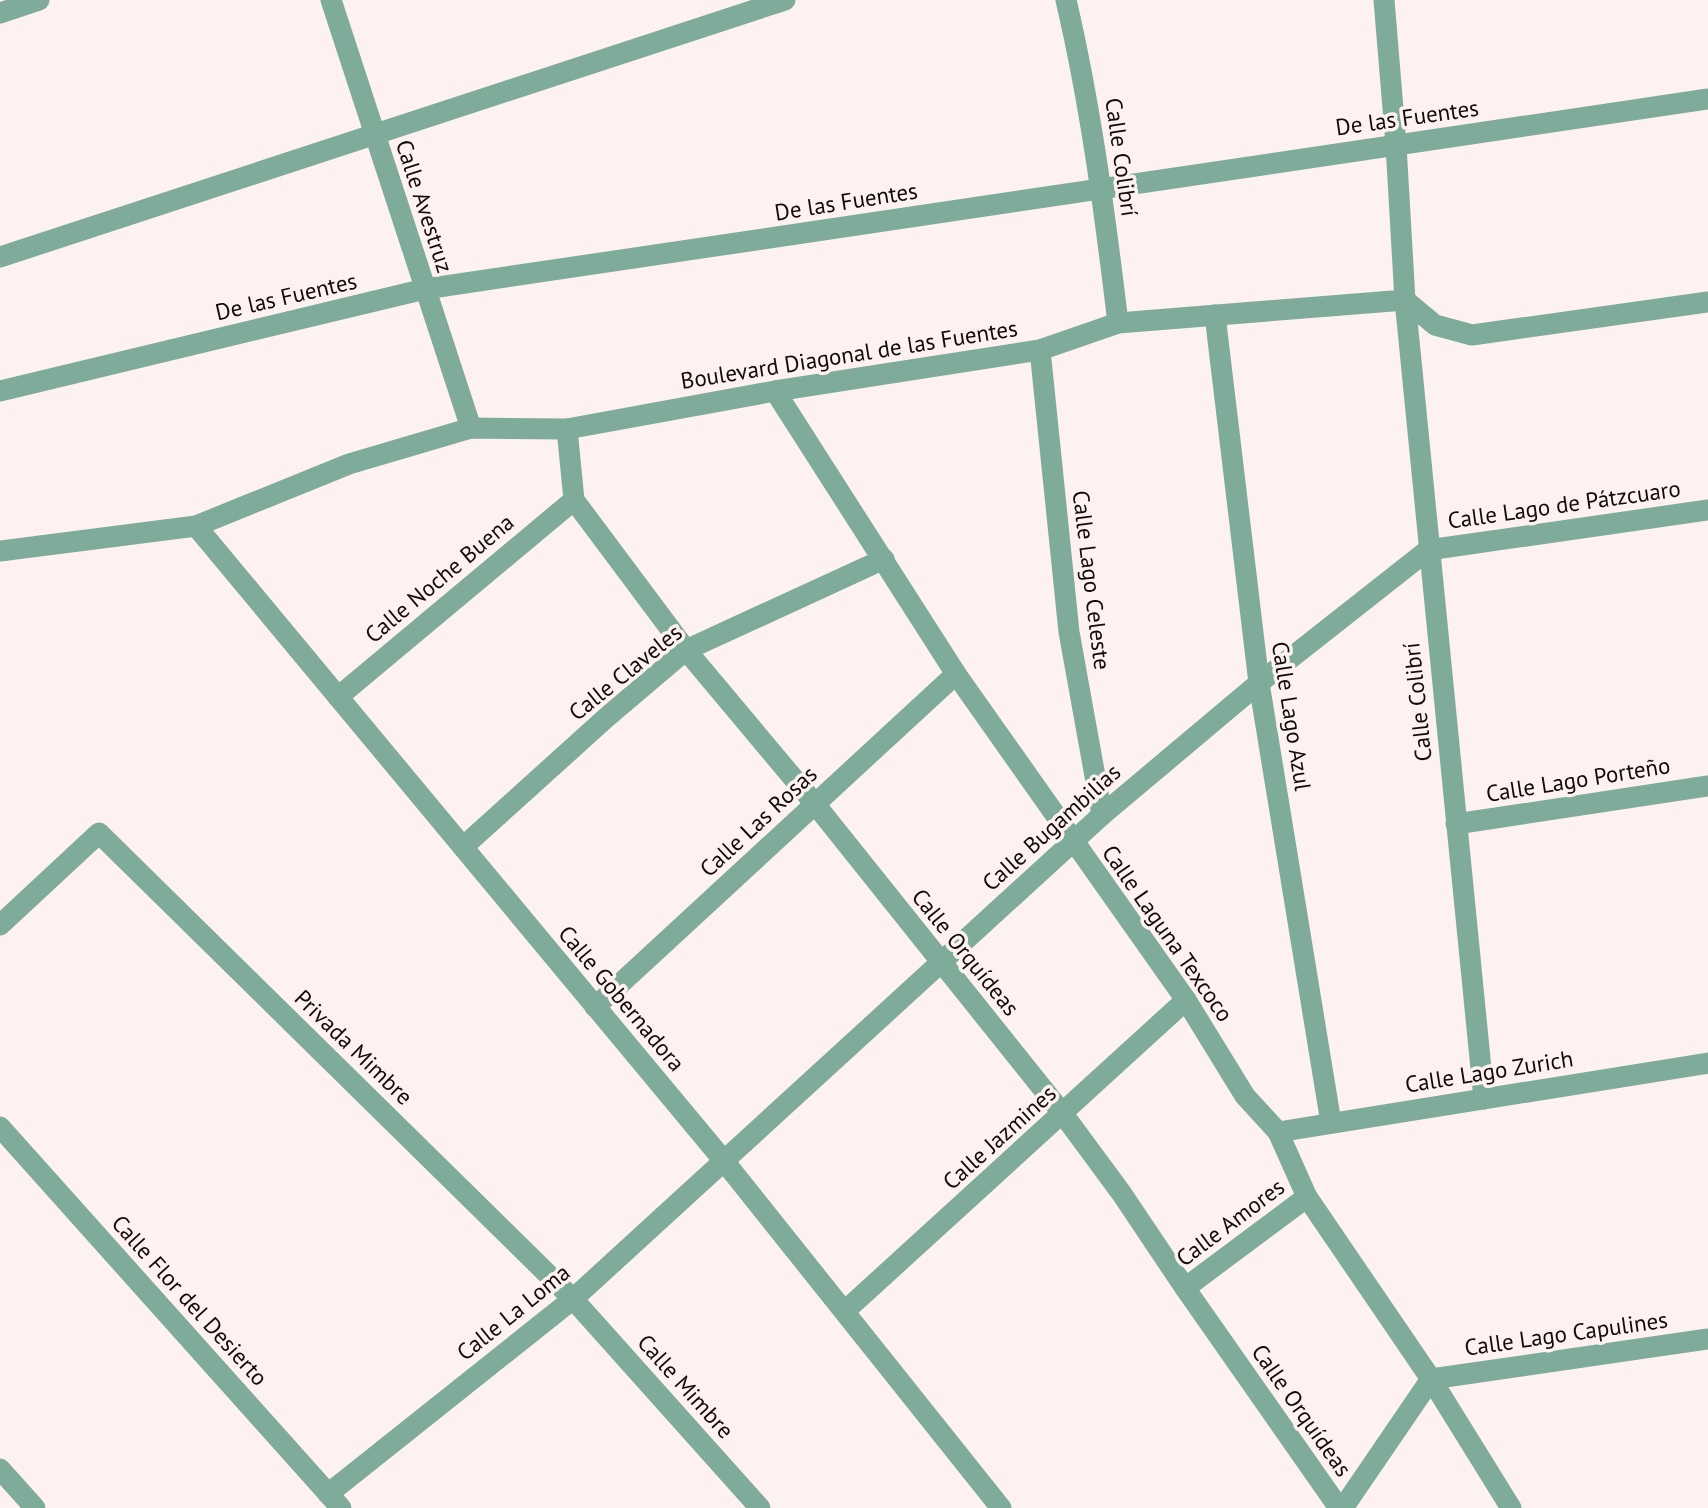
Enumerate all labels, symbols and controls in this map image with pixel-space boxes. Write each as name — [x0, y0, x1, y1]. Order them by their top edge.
street label: De las Fuentes — [1334, 93, 1480, 141]
street label: Calle Colibrí — [1099, 96, 1145, 218]
street label: Calle Avestruz — [390, 136, 460, 276]
street label: De las Fuentes — [772, 175, 920, 227]
street label: De las Fuentes — [212, 266, 360, 326]
street label: Boulevard Diagonal de las Fuentes — [679, 313, 1019, 395]
street label: Calle Lago de Pátzcuaro — [1446, 473, 1682, 535]
street label: Calle Lago Celeste — [1067, 489, 1117, 671]
street label: Calle Noche Buena — [359, 507, 519, 649]
street label: Calle Claveles — [563, 618, 687, 726]
street label: Calle Lago Azul — [1266, 639, 1318, 793]
street label: Calle Colibrí — [1396, 641, 1438, 763]
street label: Calle Lago Porteño — [1484, 750, 1672, 808]
street label: Calle Bugambilias — [976, 757, 1126, 897]
street label: Calle Las Rosas — [693, 759, 823, 883]
street label: Calle Laguna Texcoco — [1096, 839, 1240, 1027]
street label: Calle Orquídeas — [906, 883, 1026, 1021]
street label: Calle Gobernadora — [553, 919, 691, 1077]
street label: Privada Mimbre — [289, 983, 419, 1111]
street label: Calle Lago Zurich — [1403, 1043, 1575, 1099]
street label: Calle Jazmines — [936, 1079, 1062, 1195]
street label: Calle Amores — [1170, 1172, 1290, 1272]
street label: Calle Flor del Desierto — [106, 1209, 274, 1391]
street label: Calle La Loma — [451, 1258, 575, 1366]
street label: Calle Lago Capulines — [1463, 1304, 1669, 1362]
street label: Calle Mimbre — [632, 1328, 740, 1444]
street label: Calle Orquídeas — [1246, 1338, 1358, 1482]

